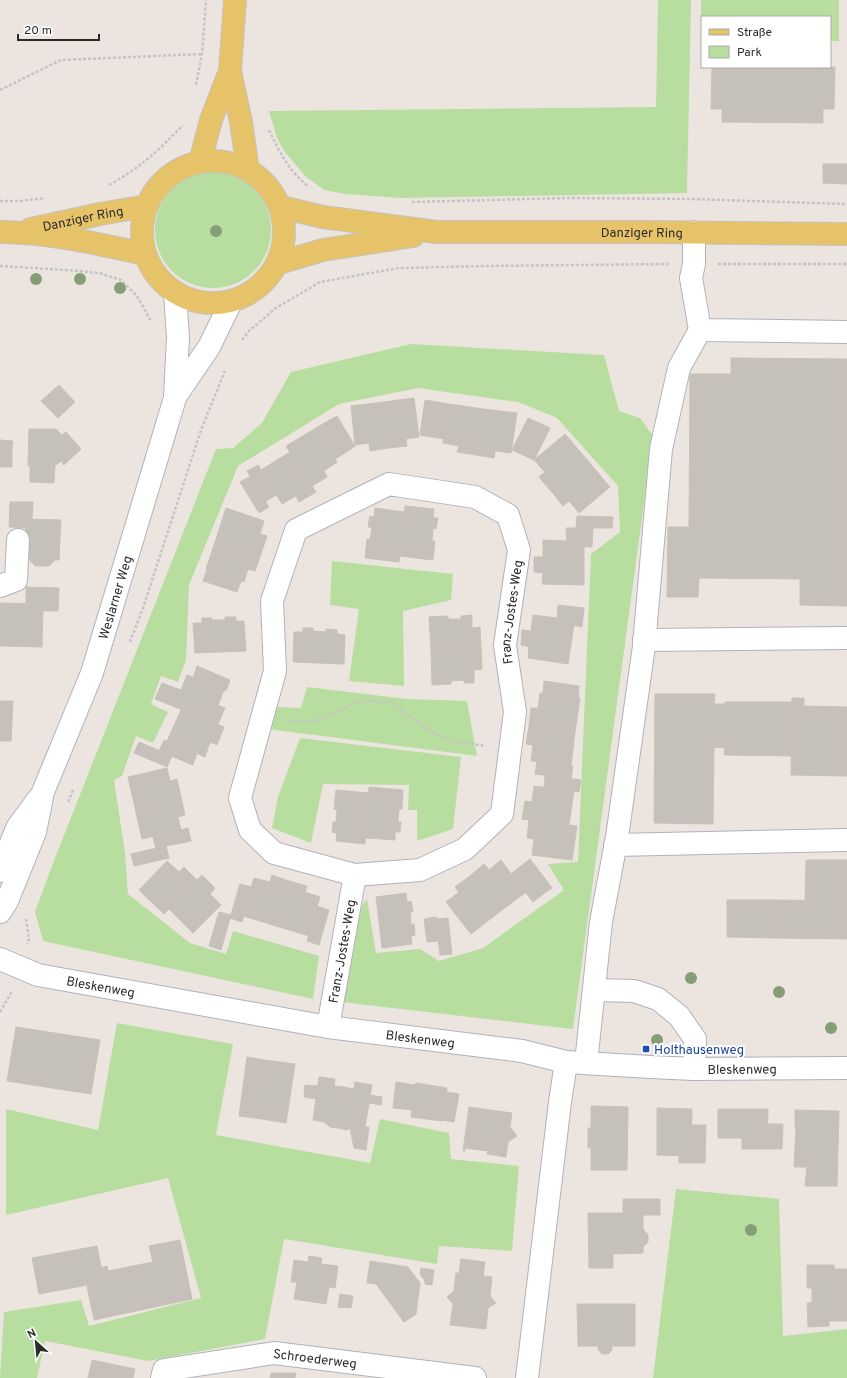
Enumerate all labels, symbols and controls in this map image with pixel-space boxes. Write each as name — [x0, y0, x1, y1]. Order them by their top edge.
scale bar — [18, 16, 99, 42]
legend — [701, 16, 831, 68]
text: 20 m — [24, 23, 52, 39]
text: Straße — [737, 25, 772, 41]
text: Park — [737, 45, 762, 61]
street label: Danziger Ring — [41, 204, 125, 236]
street label: Danziger Ring — [601, 226, 683, 242]
street label: Weslarner Weg — [97, 554, 137, 642]
street label: Franz-Jostes-Weg — [499, 559, 527, 665]
street label: Franz-Jostes-Weg — [326, 898, 361, 1005]
street label: Bleskenweg — [65, 974, 136, 1002]
street label: Bleskenweg — [385, 1028, 456, 1053]
place label: Holthausenweg — [654, 1043, 744, 1059]
marker: Holthausenweg — [641, 1044, 651, 1054]
street label: Bleskenweg — [707, 1062, 777, 1079]
north arrow — [16, 1322, 56, 1362]
text: N — [25, 1326, 39, 1342]
street label: Schroederweg — [272, 1347, 358, 1373]

